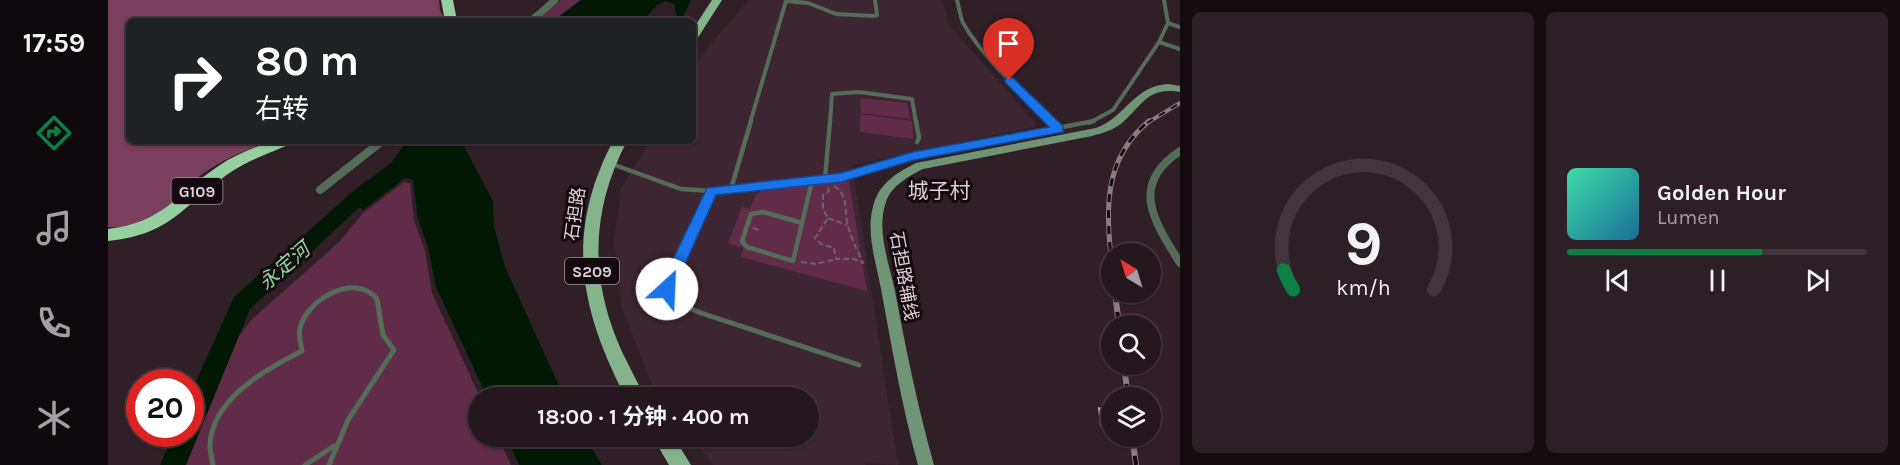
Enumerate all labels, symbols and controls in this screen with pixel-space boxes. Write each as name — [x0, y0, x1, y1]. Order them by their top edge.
pin — [983, 18, 1034, 80]
text: 17:59 — [23, 27, 85, 59]
icon: arrive — [992, 27, 1025, 60]
text: 80 m — [255, 36, 359, 86]
icon: right — [156, 42, 234, 120]
text: 右转 — [255, 93, 309, 125]
icon: directions — [33, 112, 75, 154]
road number: G109 — [172, 178, 223, 204]
district label: 城子村 — [908, 179, 971, 203]
text: Golden Hour — [1657, 180, 1786, 206]
street label: 石担路 — [560, 186, 590, 242]
text: Lumen — [1657, 206, 1720, 229]
icon: music — [33, 207, 75, 249]
text: 9 — [1344, 207, 1382, 280]
street label: 石担路辅线 — [885, 230, 923, 322]
water label: 永定河 — [254, 235, 318, 295]
north arrow — [1101, 243, 1161, 303]
map controls — [1101, 243, 1161, 447]
position arrow — [635, 257, 699, 321]
road number: S209 — [565, 258, 619, 284]
icon: previous — [1601, 264, 1634, 297]
icon: pause — [1701, 264, 1734, 297]
icon: next — [1801, 264, 1834, 297]
text: km/h — [1336, 275, 1390, 300]
icon: phone — [33, 302, 75, 344]
button: search — [1101, 315, 1161, 375]
speed limit sign: 20 — [126, 369, 204, 447]
button: layers — [1101, 387, 1161, 447]
icon: climate — [33, 397, 75, 439]
text: 18:00 · 1 分钟 · 400 m — [537, 404, 750, 430]

